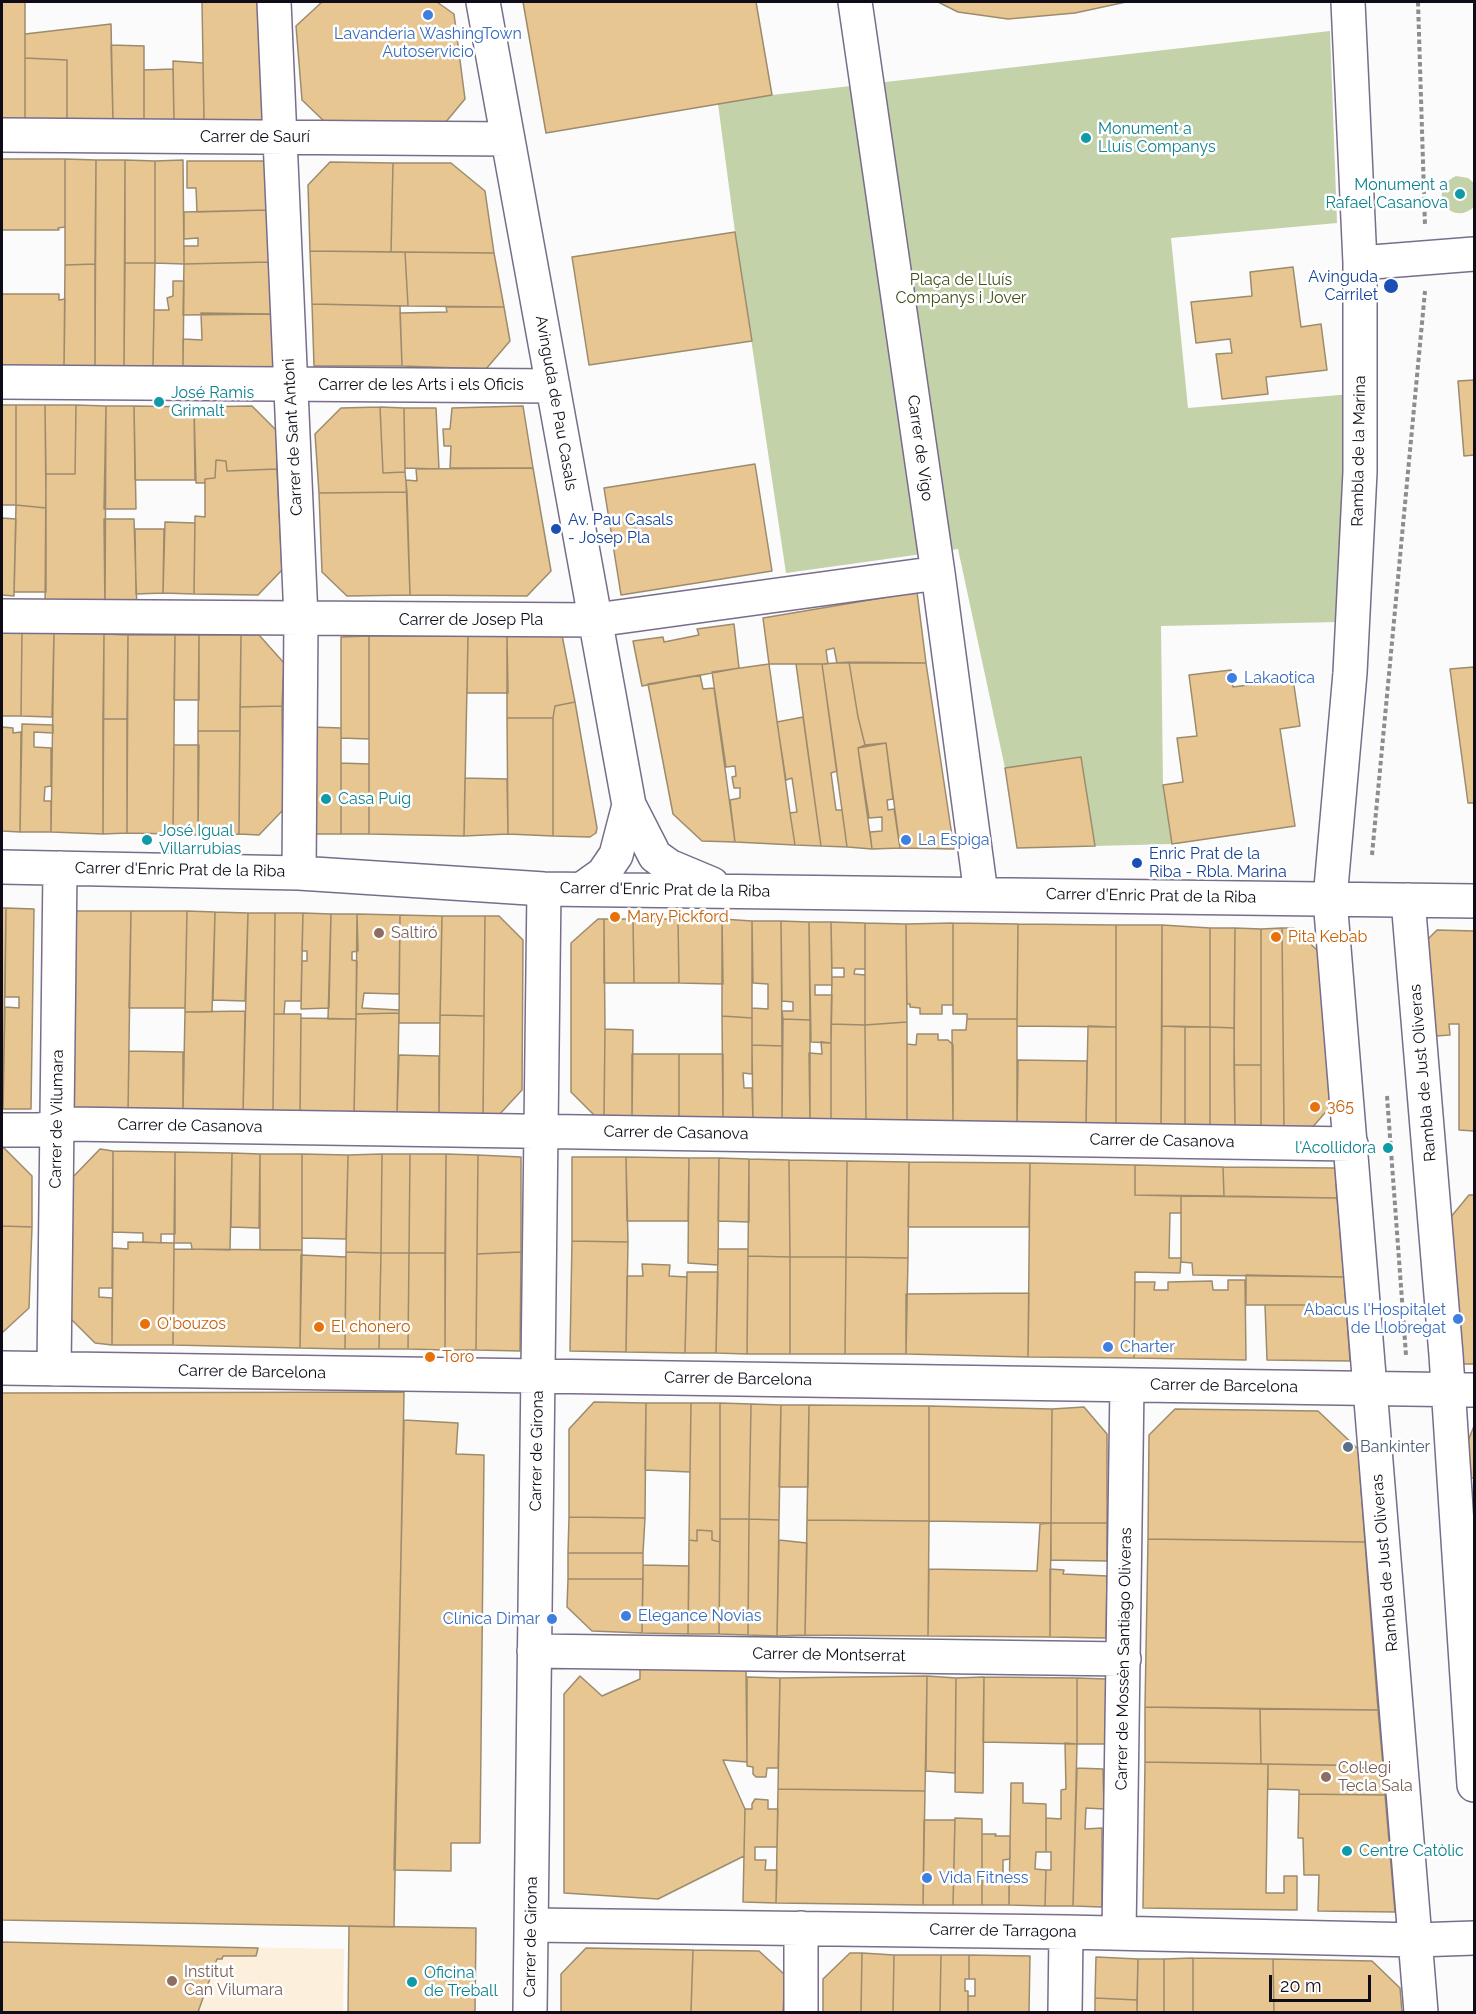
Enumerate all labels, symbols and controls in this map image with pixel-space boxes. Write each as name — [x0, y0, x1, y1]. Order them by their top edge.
marker: Lavanderia WashingTown Autoservicio — [421, 8, 435, 22]
place label: Lavanderia WashingTown Autoservicio — [334, 24, 522, 62]
place label: Monument a Lluís Companys — [1098, 119, 1216, 157]
street label: Carrer de Saurí — [200, 127, 310, 147]
marker: Monument a Lluís Companys — [1079, 131, 1093, 145]
place label: Monument a Rafael Casanova — [1325, 175, 1448, 213]
marker: Monument a Rafael Casanova — [1453, 187, 1467, 201]
place label: Avinguda Carrilet — [1308, 267, 1378, 305]
park label: Plaça de Lluís Companys i Jover — [896, 270, 1026, 308]
marker: Avinguda Carrilet — [1382, 277, 1400, 295]
street label: Avinguda de Pau Casals — [531, 314, 581, 492]
street label: Carrer de Sant Antoni — [279, 358, 307, 516]
street label: Carrer de les Arts i els Oficis — [318, 375, 524, 395]
street label: Rambla de la Marina — [1348, 375, 1370, 527]
place label: José Ramis Grimalt — [171, 383, 254, 421]
street label: Carrer de Vigo — [903, 394, 937, 502]
marker: José Ramis Grimalt — [152, 395, 166, 409]
place label: Av. Pau Casals - Josep Pla — [568, 510, 673, 548]
marker: Av. Pau Casals - Josep Pla — [549, 522, 563, 536]
street label: Carrer de Josep Pla — [399, 610, 543, 630]
place label: Lakaotica — [1244, 668, 1315, 688]
marker: Lakaotica — [1225, 671, 1239, 685]
place label: Casa Puig — [338, 789, 411, 809]
marker: Casa Puig — [319, 792, 333, 806]
place label: José Igual Villarrubias — [159, 821, 241, 859]
place label: La Espiga — [918, 830, 990, 850]
marker: José Igual Villarrubias — [140, 833, 154, 847]
marker: La Espiga — [899, 833, 913, 847]
place label: Enric Prat de la Riba - Rbla. Marina — [1149, 844, 1287, 882]
marker: Enric Prat de la Riba - Rbla. Marina — [1130, 856, 1144, 870]
street label: Carrer d'Enric Prat de la Riba — [75, 859, 285, 881]
street label: Carrer d'Enric Prat de la Riba — [560, 879, 770, 901]
street label: Carrer d'Enric Prat de la Riba — [1046, 885, 1256, 907]
place label: Mary Pickford — [627, 907, 729, 927]
marker: Mary Pickford — [608, 910, 622, 924]
place label: Saltiró — [391, 923, 438, 943]
marker: Saltiró — [372, 926, 386, 940]
place label: Pita Kebab — [1288, 927, 1367, 947]
marker: Pita Kebab — [1269, 930, 1283, 944]
street label: Rambla de Just Oliveras — [1406, 983, 1440, 1163]
street label: Carrer de Vilumara — [46, 1049, 68, 1189]
place label: 365 — [1327, 1097, 1354, 1117]
marker: 365 — [1308, 1100, 1322, 1114]
street label: Carrer de Casanova — [117, 1115, 263, 1137]
street label: Carrer de Casanova — [603, 1122, 749, 1144]
street label: Carrer de Casanova — [1089, 1130, 1235, 1152]
place label: l'Acollidora — [1295, 1138, 1376, 1158]
marker: l'Acollidora — [1381, 1141, 1395, 1155]
place label: Abacus l'Hospitalet de Llobregat — [1304, 1300, 1446, 1338]
marker: Abacus l'Hospitalet de Llobregat — [1451, 1312, 1465, 1326]
place label: O'bouzos — [157, 1314, 226, 1334]
marker: O'bouzos — [138, 1317, 152, 1331]
place label: El chonero — [331, 1317, 410, 1337]
marker: El chonero — [312, 1320, 326, 1334]
place label: Charter — [1120, 1337, 1175, 1357]
marker: Charter — [1101, 1340, 1115, 1354]
place label: Toro — [442, 1347, 474, 1367]
marker: Toro — [423, 1350, 437, 1364]
street label: Carrer de Barcelona — [178, 1361, 326, 1383]
street label: Carrer de Barcelona — [664, 1368, 812, 1390]
street label: Carrer de Barcelona — [1150, 1375, 1298, 1397]
street label: Carrer de Girona — [526, 1390, 548, 1512]
place label: Bankinter — [1360, 1437, 1430, 1457]
marker: Bankinter — [1341, 1440, 1355, 1454]
street label: Rambla de Just Oliveras — [1368, 1473, 1402, 1653]
street label: Carrer de Mossèn Santiago Oliveras — [1112, 1527, 1136, 1791]
place label: Elegance Novias — [638, 1606, 762, 1626]
place label: Clínica Dimar — [443, 1609, 540, 1629]
marker: Elegance Novias — [619, 1609, 633, 1623]
marker: Clínica Dimar — [545, 1612, 559, 1626]
street label: Carrer de Montserrat — [752, 1644, 906, 1666]
place label: Col·legi Tecla Sala — [1338, 1758, 1413, 1796]
marker: Col·legi Tecla Sala — [1319, 1770, 1333, 1784]
place label: Centre Catòlic — [1359, 1841, 1464, 1861]
marker: Centre Catòlic — [1340, 1844, 1354, 1858]
place label: Vida Fitness — [939, 1868, 1029, 1888]
marker: Vida Fitness — [920, 1871, 934, 1885]
street label: Carrer de Girona — [520, 1876, 542, 1998]
street label: Carrer de Tarragona — [929, 1920, 1077, 1942]
place label: Institut Can Vilumara — [184, 1962, 283, 2000]
place label: Oficina de Treball — [424, 1963, 498, 2001]
scale bar — [1272, 1963, 1374, 2001]
marker: Institut Can Vilumara — [165, 1974, 179, 1988]
marker: Oficina de Treball — [405, 1975, 419, 1989]
text: 20 m — [1280, 1975, 1322, 1996]

